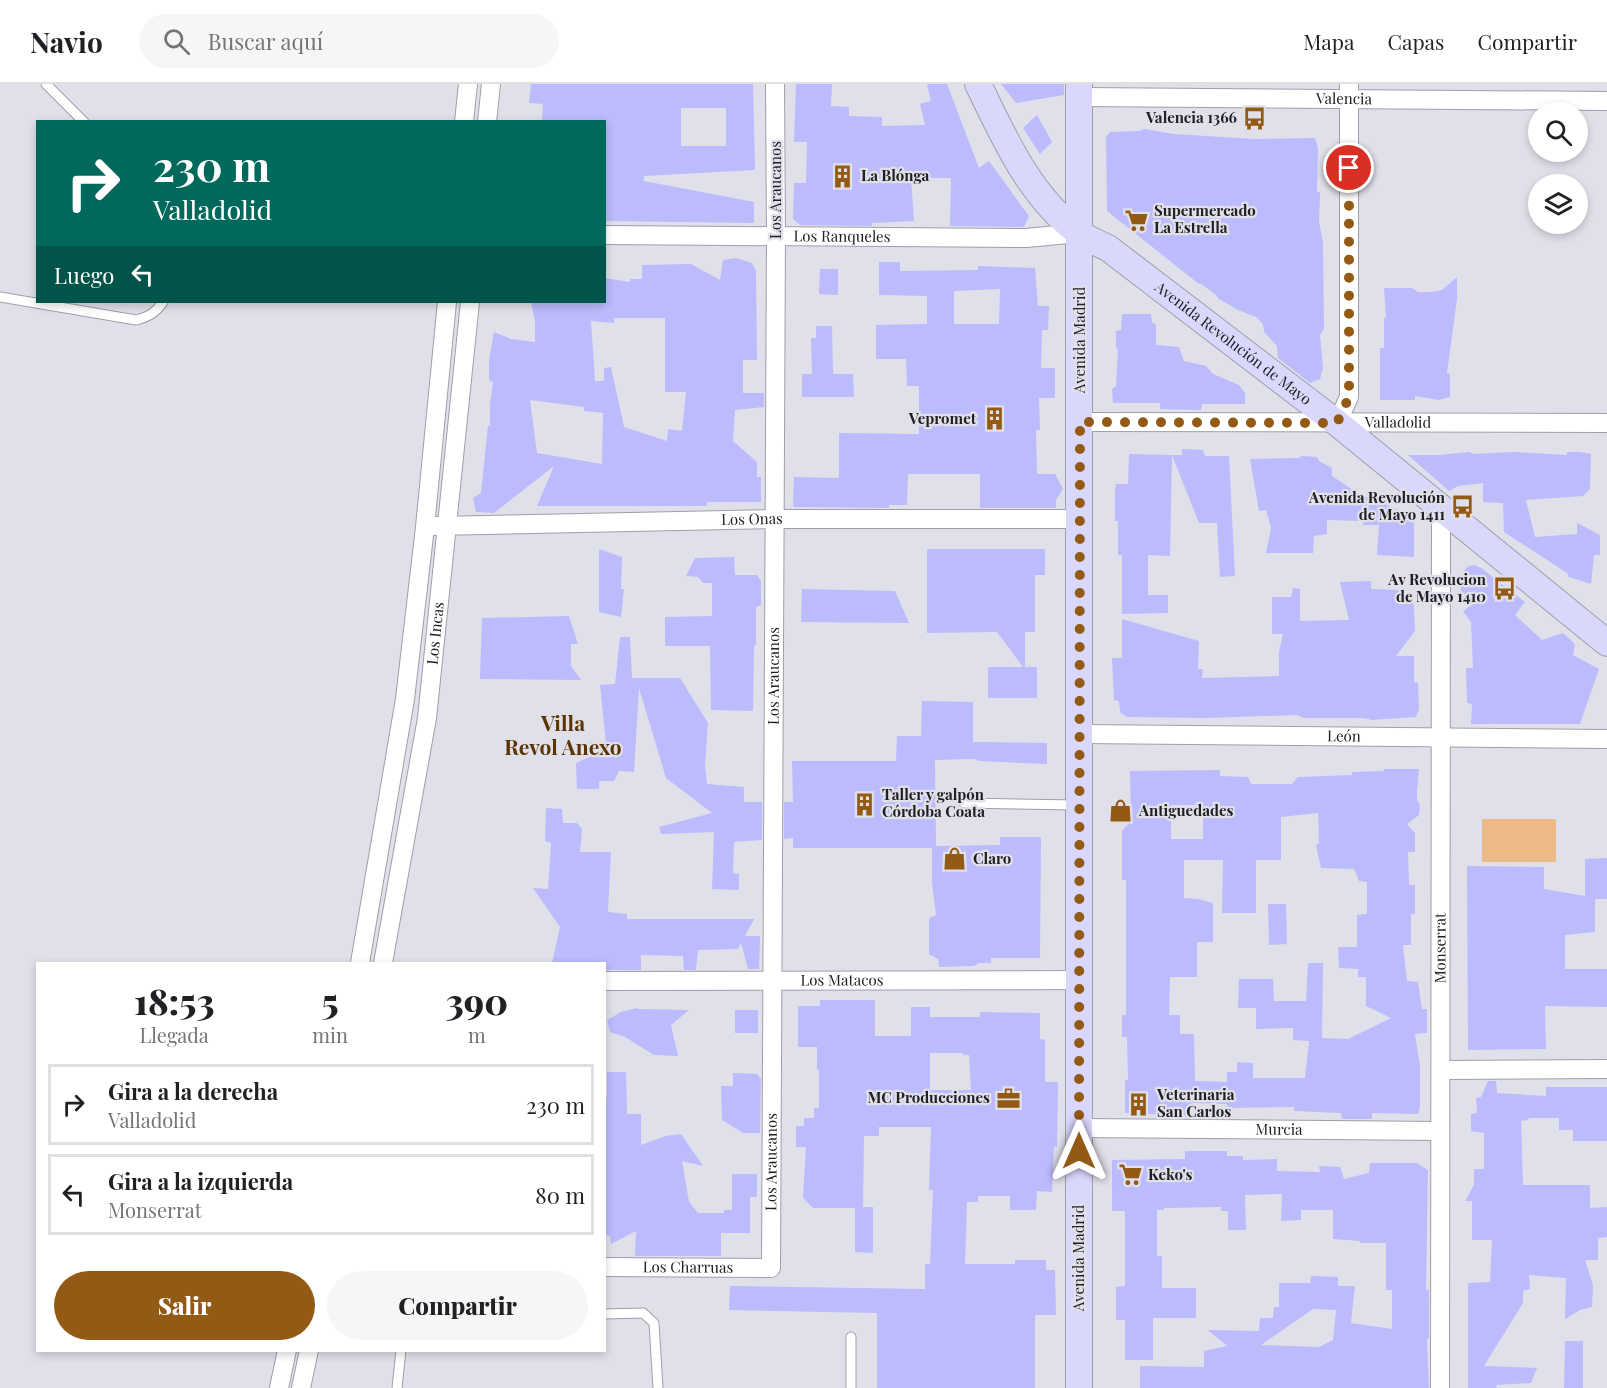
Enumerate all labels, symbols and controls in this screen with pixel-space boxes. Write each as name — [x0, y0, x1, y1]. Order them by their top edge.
search box — [139, 14, 559, 68]
text: Navio — [30, 23, 103, 60]
icon: search — [160, 25, 193, 58]
text: Buscar aquí — [208, 26, 323, 56]
text: Mapa — [1303, 27, 1355, 55]
text: Capas — [1388, 27, 1444, 55]
text: Compartir — [1477, 27, 1577, 55]
street label: Valencia — [1315, 88, 1373, 108]
map controls — [1528, 102, 1588, 234]
button: search — [1528, 102, 1588, 162]
bus stop icon: Valencia 1366 — [1242, 105, 1268, 131]
place label: Valencia 1366 — [1145, 107, 1237, 127]
text: 230 m — [153, 137, 270, 193]
street label: Los Araucanos — [765, 141, 785, 239]
pin — [1323, 142, 1374, 193]
icon: right — [54, 144, 132, 222]
icon: arrive — [1332, 151, 1365, 184]
building icon: La Blónga — [830, 163, 856, 189]
place label: La Blónga — [861, 165, 930, 185]
button: layers — [1528, 174, 1588, 234]
text: Valladolid — [153, 191, 272, 227]
place label: Supermercado La Estrella — [1154, 200, 1256, 237]
supermarket icon: Supermercado La Estrella — [1123, 207, 1149, 233]
street label: Los Ranqueles — [793, 225, 891, 246]
icon: left — [126, 258, 159, 291]
text: Luego — [54, 260, 114, 290]
street label: Avenida Revolución de Mayo — [1151, 276, 1316, 409]
street label: Avenida Madrid — [1069, 287, 1089, 394]
building icon: Vepromet — [981, 406, 1007, 432]
place label: Vepromet — [908, 408, 977, 428]
street label: Valladolid — [1364, 412, 1431, 432]
place label: Avenida Revolución de Mayo 1411 — [1308, 487, 1446, 524]
bus stop icon: Avenida Revolución de Mayo 1411 — [1450, 494, 1476, 520]
street label: Los Onas — [721, 508, 783, 529]
place label: Av Revolucion de Mayo 1410 — [1387, 569, 1487, 606]
bus stop icon: Av Revolucion de Mayo 1410 — [1491, 576, 1517, 602]
street label: Los Incas — [422, 601, 448, 666]
street label: Los Araucanos — [763, 627, 783, 725]
district label: Villa Revol Anexo — [504, 708, 622, 760]
street label: León — [1327, 725, 1361, 746]
place label: Taller y galpón Córdoba Coata — [882, 784, 985, 821]
building icon: Taller y galpón Córdoba Coata — [851, 791, 877, 817]
shop icon: Antiguedades — [1108, 798, 1134, 824]
place label: Antiguedades — [1138, 800, 1233, 820]
shop icon: Claro — [942, 846, 968, 872]
place label: Claro — [973, 848, 1011, 868]
street label: Monserrat — [1429, 912, 1450, 983]
street label: Los Matacos — [800, 969, 884, 990]
text: 18:53 — [134, 976, 214, 1024]
text: 5 — [322, 976, 339, 1024]
text: 390 — [446, 976, 508, 1024]
text: Llegada — [140, 1021, 209, 1048]
text: min — [312, 1021, 348, 1048]
text: m — [468, 1021, 486, 1048]
text: Gira a la derecha — [108, 1076, 278, 1106]
place label: Veterinaria San Carlos — [1156, 1084, 1235, 1121]
office icon: MC Producciones — [995, 1085, 1021, 1111]
place label: MC Producciones — [867, 1087, 990, 1107]
icon: right — [57, 1088, 90, 1121]
text: 230 m — [526, 1090, 585, 1120]
building icon: Veterinaria San Carlos — [1126, 1091, 1152, 1117]
text: Valladolid — [108, 1106, 196, 1133]
street label: Los Araucanos — [760, 1113, 781, 1211]
street label: Murcia — [1255, 1118, 1303, 1139]
position arrow — [1047, 1119, 1111, 1183]
supermarket icon: Keko's — [1117, 1162, 1143, 1188]
place label: Keko's — [1148, 1164, 1193, 1184]
text: Gira a la izquierda — [108, 1166, 293, 1196]
icon: left — [57, 1178, 90, 1211]
text: 80 m — [535, 1180, 585, 1210]
text: Monserrat — [108, 1196, 202, 1223]
street label: Avenida Madrid — [1068, 1205, 1088, 1312]
street label: Los Charruas — [643, 1256, 733, 1277]
button: Salir — [54, 1271, 315, 1340]
button: Compartir — [327, 1271, 588, 1340]

